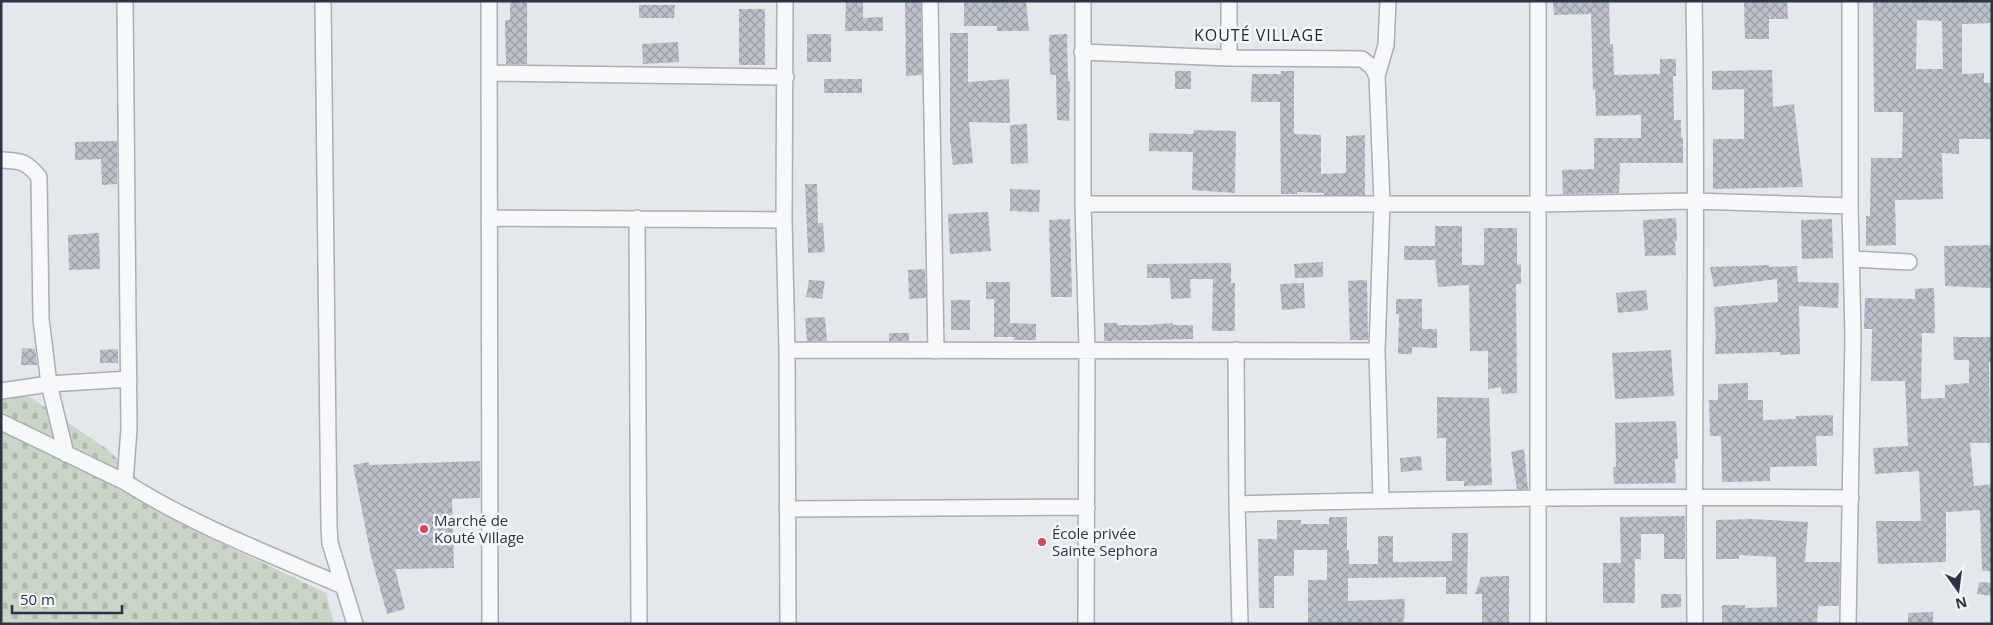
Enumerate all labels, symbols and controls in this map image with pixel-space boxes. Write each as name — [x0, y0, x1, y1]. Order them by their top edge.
district label: KOUTÉ VILLAGE — [1194, 24, 1324, 46]
place label: Marché de Kouté Village — [434, 510, 524, 547]
marker: Marché de Kouté Village — [418, 523, 430, 535]
place label: École privée Sainte Sephora — [1052, 523, 1158, 560]
marker: École privée Sainte Sephora — [1036, 536, 1048, 548]
north arrow — [1933, 565, 1983, 615]
scale bar — [12, 582, 122, 614]
text: 50 m — [20, 589, 55, 609]
text: N — [1953, 593, 1969, 614]

